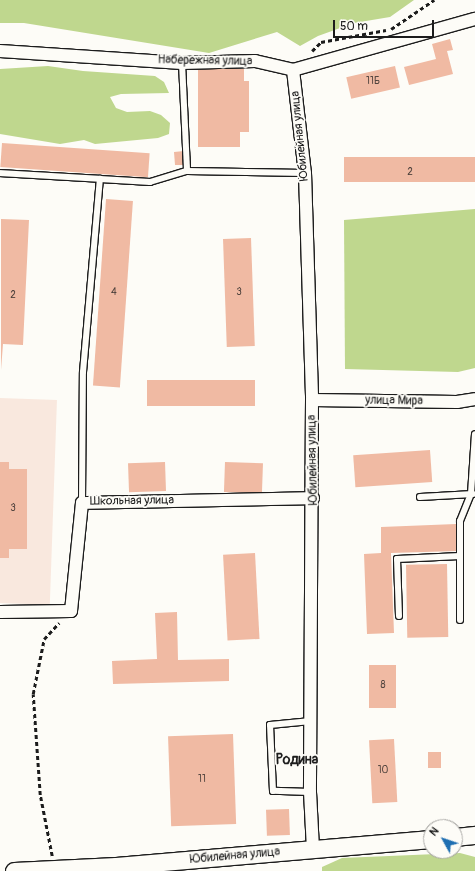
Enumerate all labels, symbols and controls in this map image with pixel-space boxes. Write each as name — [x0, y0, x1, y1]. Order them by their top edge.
scale bar — [335, 12, 436, 38]
text: 50 m — [340, 19, 368, 34]
street label: Набережная улица — [158, 53, 252, 69]
house number: 11Б — [366, 76, 380, 88]
street label: Юбилейная улица — [288, 90, 312, 182]
house number: 2 — [407, 167, 413, 179]
house number: 4 — [111, 287, 117, 299]
house number: 3 — [236, 287, 242, 299]
house number: 2 — [10, 290, 16, 302]
street label: улица Мира — [365, 393, 423, 409]
street label: Юбилейная улица — [305, 415, 321, 505]
street label: Школьная улица — [90, 493, 174, 509]
house number: 3 — [10, 503, 16, 515]
house number: 8 — [380, 680, 386, 692]
district label: Родина — [276, 752, 318, 768]
house number: 10 — [378, 765, 388, 777]
house number: 11 — [198, 774, 206, 786]
north arrow — [423, 819, 463, 859]
text: N — [427, 825, 442, 839]
street label: Юбилейная улица — [189, 845, 281, 867]

